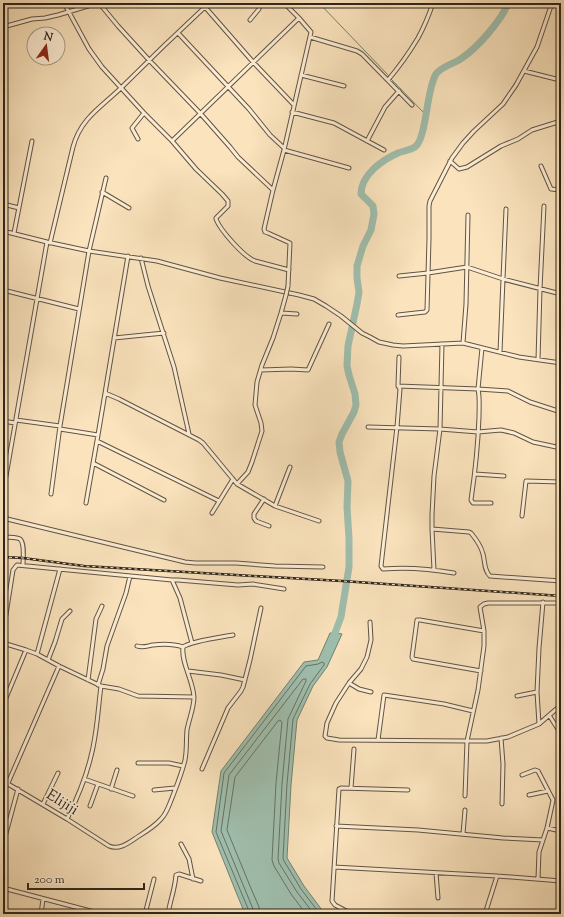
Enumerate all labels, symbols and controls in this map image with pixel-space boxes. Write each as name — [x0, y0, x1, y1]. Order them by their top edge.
north arrow — [26, 26, 66, 66]
text: N — [41, 28, 55, 46]
street label: Elijiji — [42, 785, 82, 821]
scale bar — [28, 865, 144, 891]
text: 200 m — [34, 871, 65, 889]

